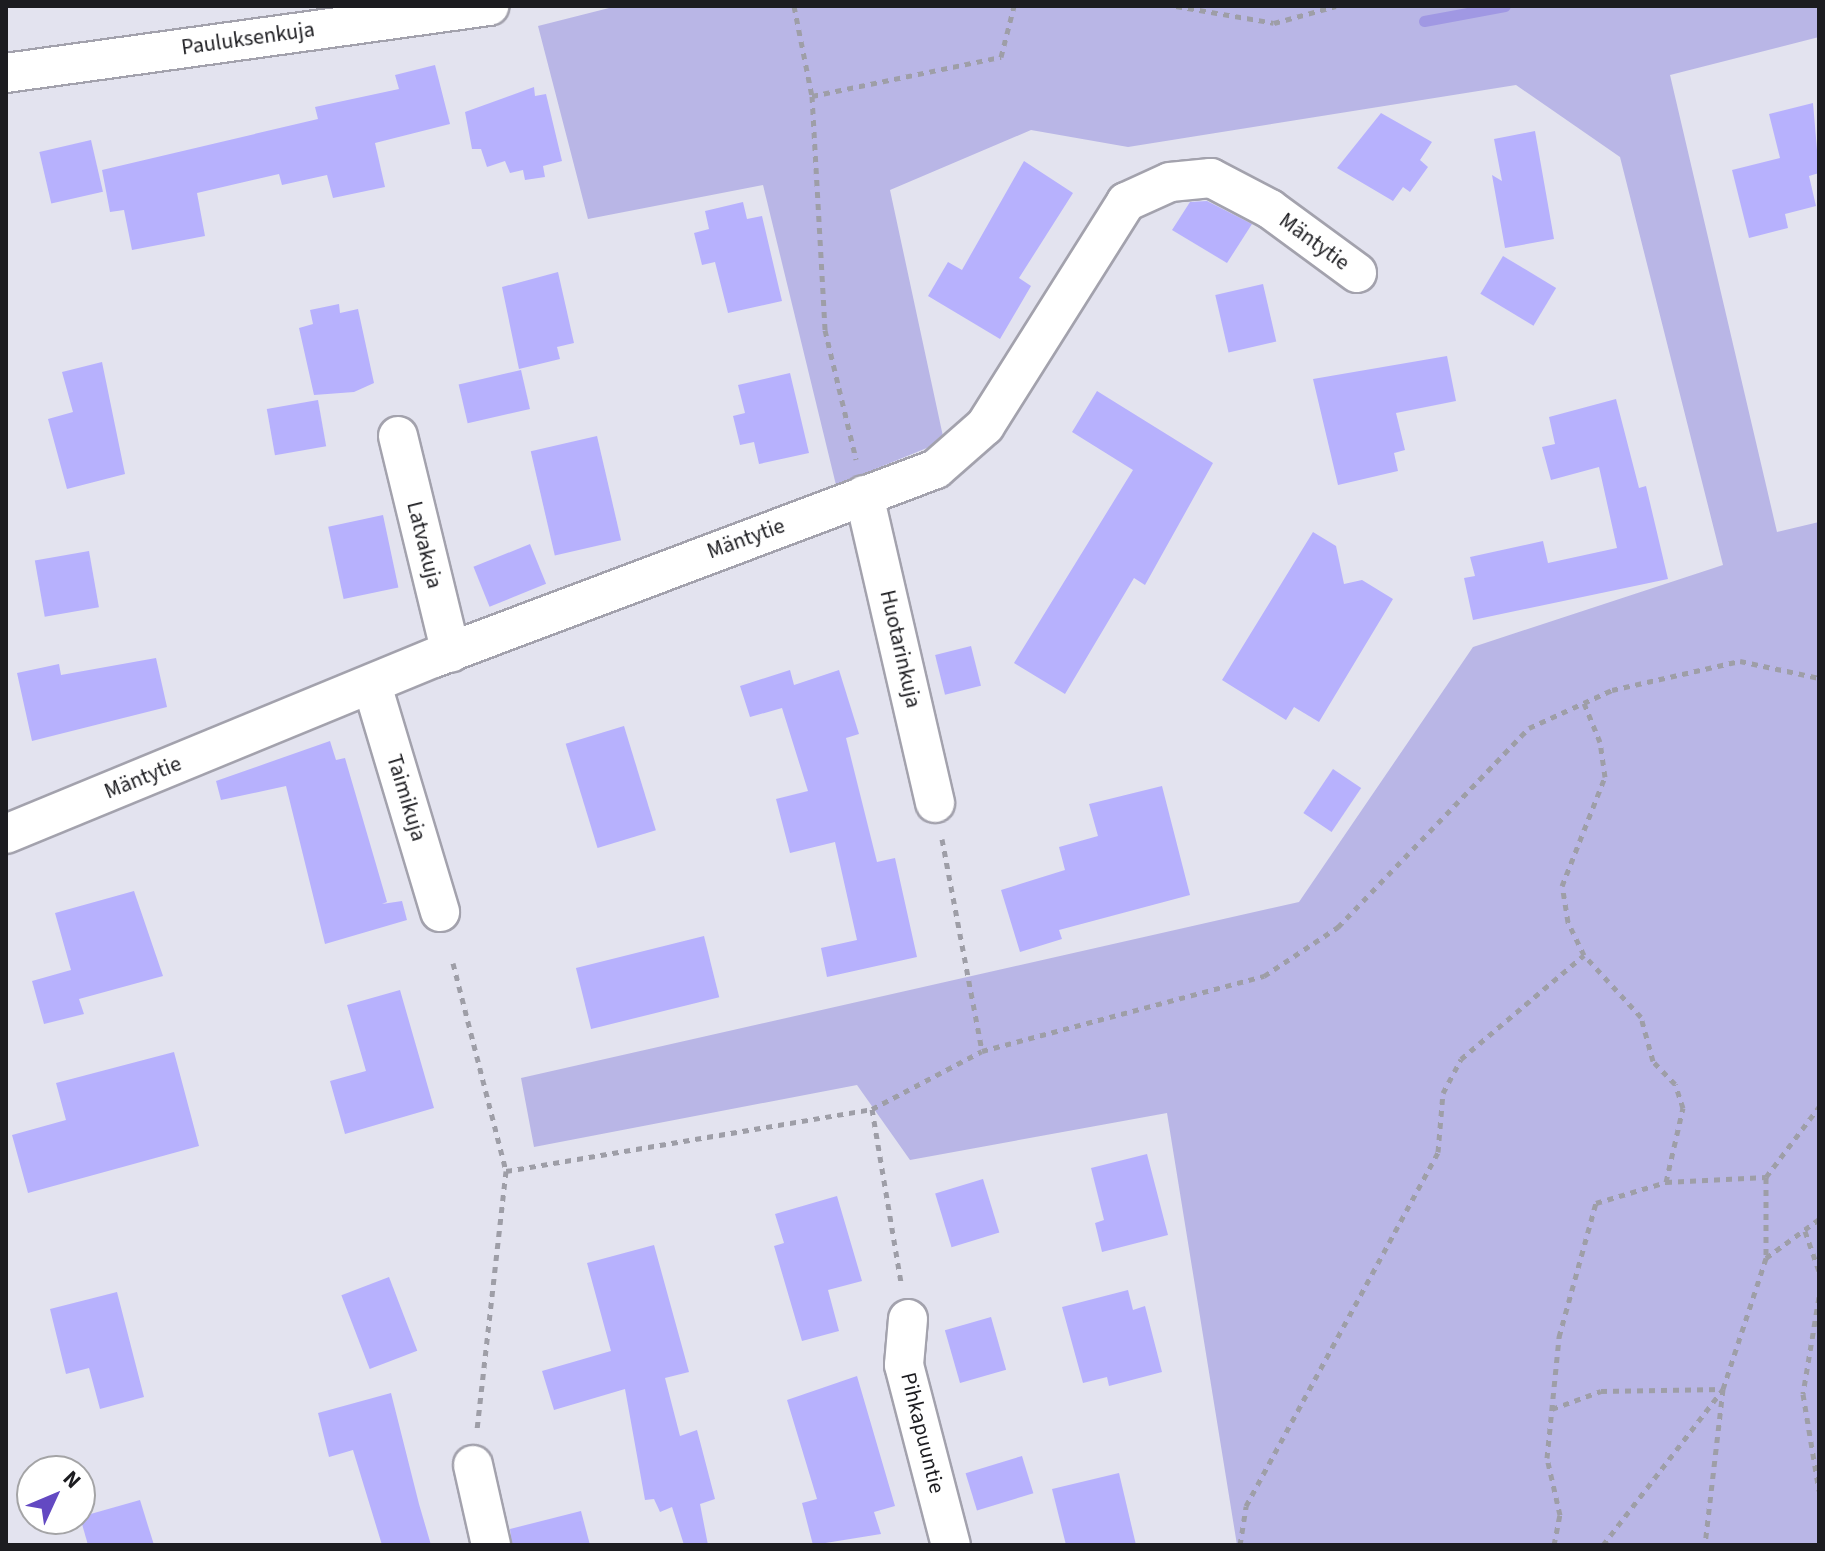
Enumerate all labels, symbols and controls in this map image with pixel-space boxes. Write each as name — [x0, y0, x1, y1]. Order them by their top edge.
street label: Pauluksenkuja — [180, 17, 316, 61]
street label: Mäntytie — [1274, 208, 1354, 276]
street label: Latvakuja — [400, 499, 448, 591]
street label: Mäntytie — [704, 513, 788, 565]
street label: Huotarinkuja — [874, 588, 926, 710]
street label: Mäntytie — [101, 751, 185, 805]
street label: Taimikuja — [380, 751, 432, 845]
street label: Pihkapuuntie — [894, 1370, 950, 1496]
north arrow — [16, 1455, 96, 1535]
text: N — [55, 1463, 88, 1496]

